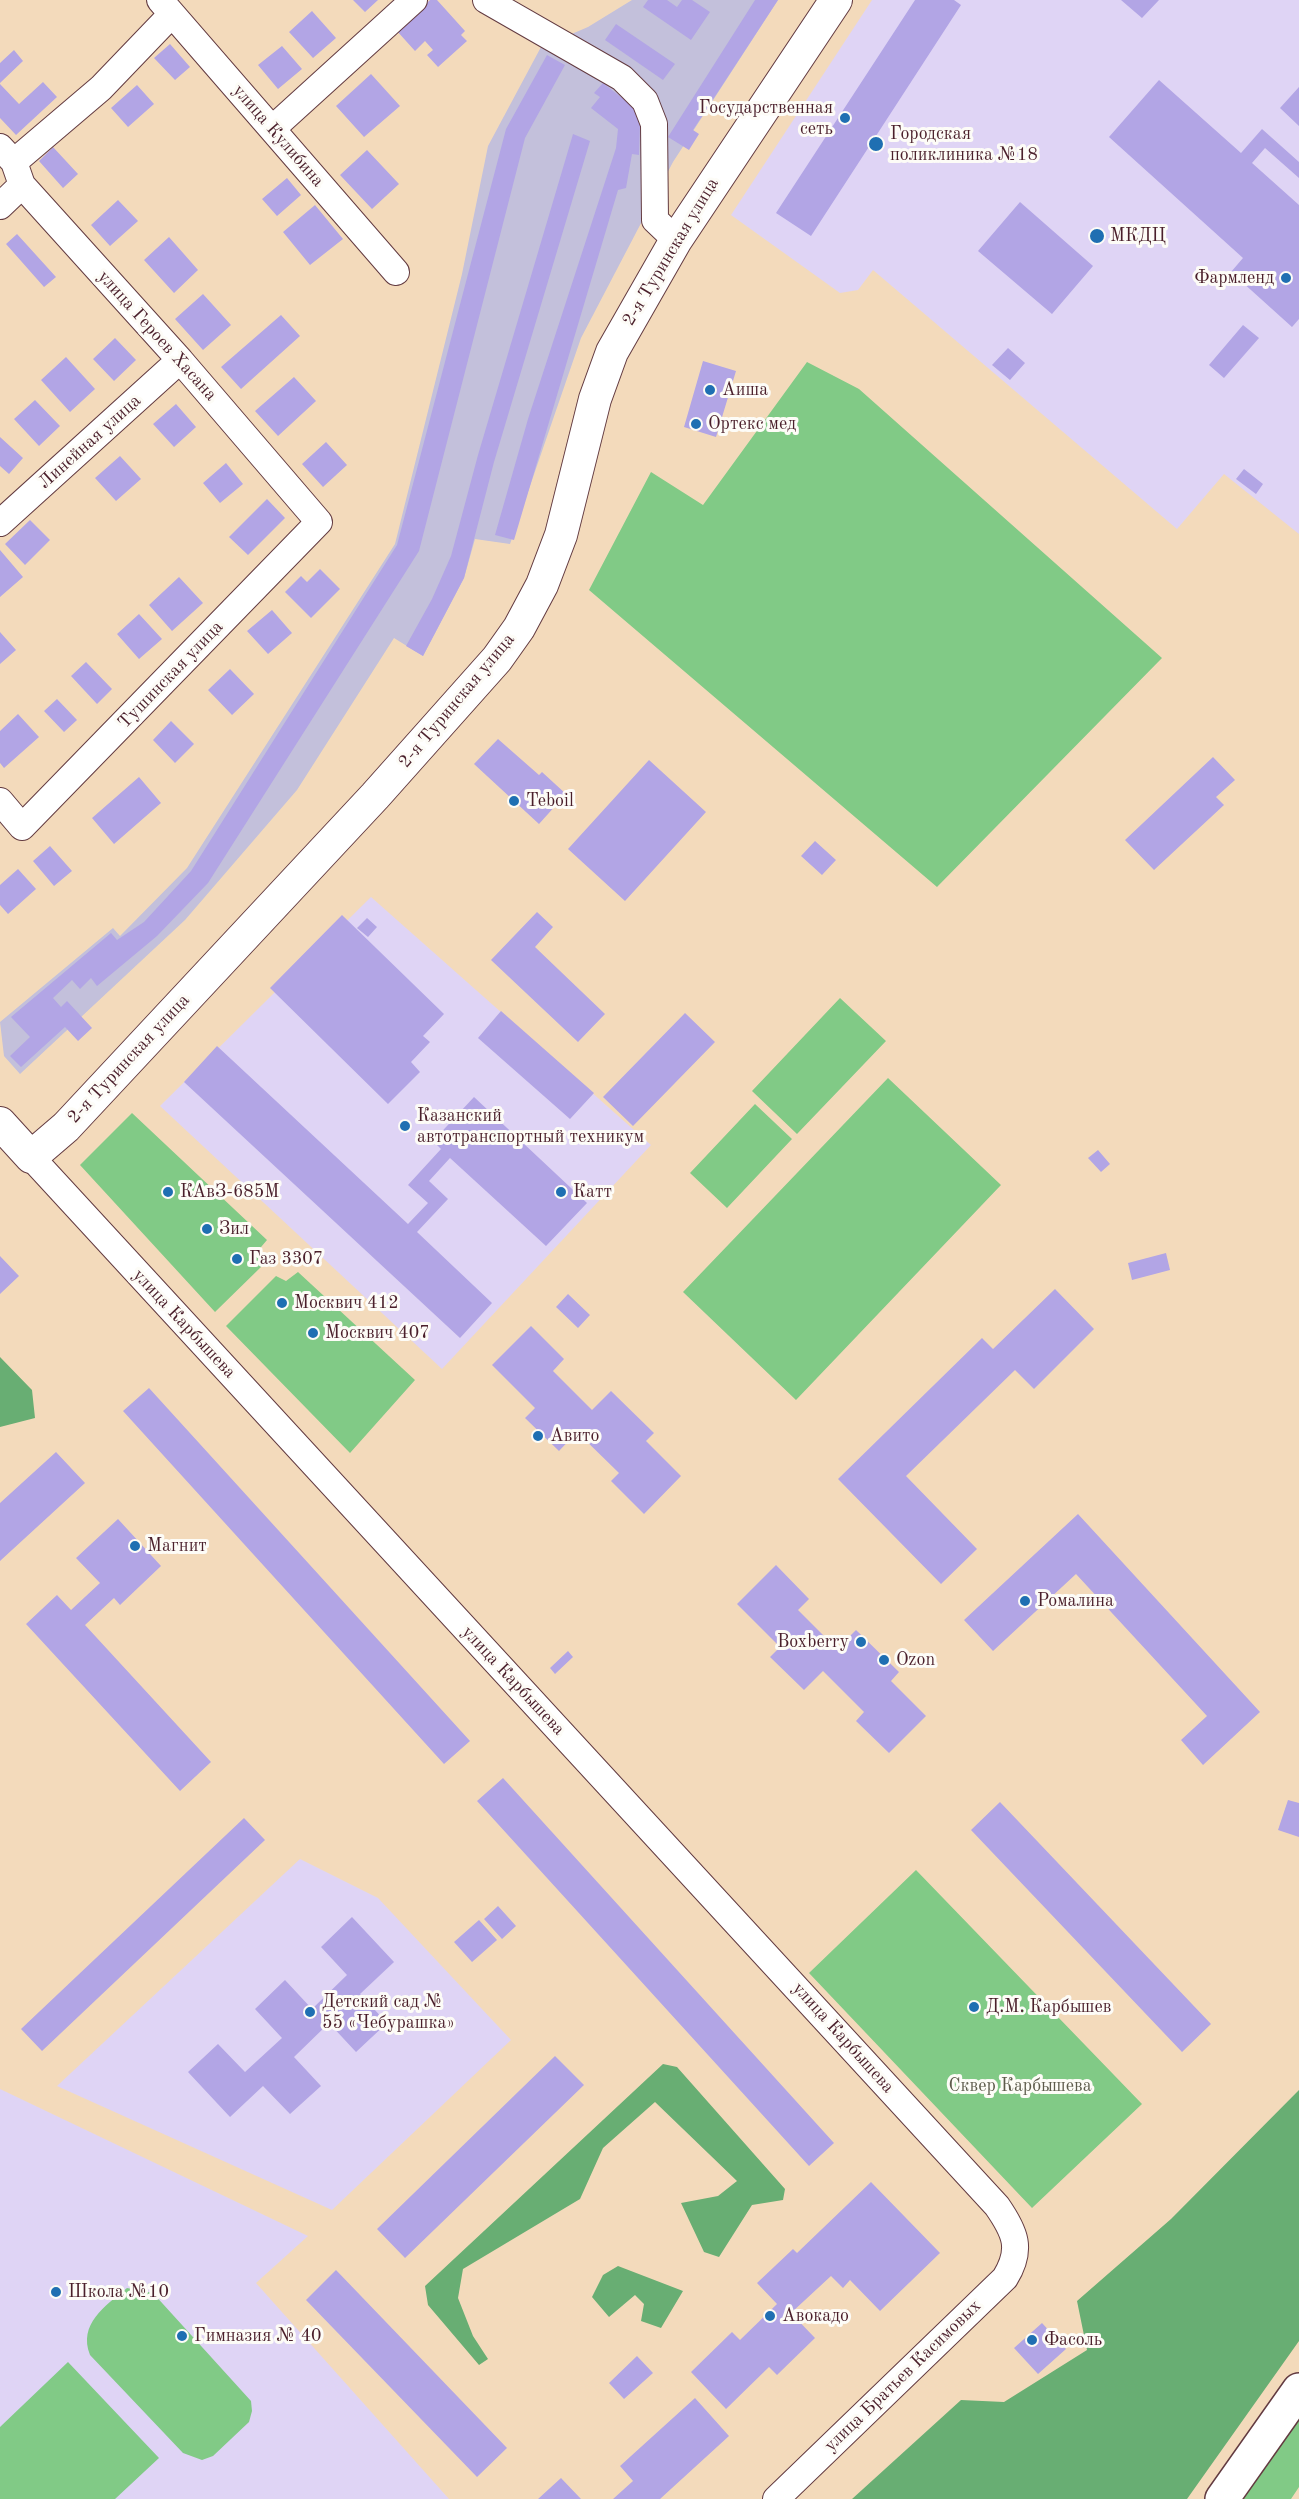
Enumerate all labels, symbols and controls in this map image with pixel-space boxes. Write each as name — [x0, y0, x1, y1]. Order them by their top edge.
street label: улица Кулибина — [228, 80, 328, 192]
place label: Государственная сеть — [699, 97, 833, 140]
marker: Государственная сеть — [838, 111, 852, 125]
place label: Городская поликлиника №18 — [890, 123, 1038, 166]
marker: Городская поликлиника №18 — [867, 135, 885, 153]
street label: 2-я Туринская улица — [618, 174, 724, 330]
place label: МКДЦ — [1110, 225, 1166, 247]
marker: МКДЦ — [1088, 227, 1106, 245]
street label: улица Героев Хасана — [93, 266, 221, 406]
place label: Фармленд — [1194, 267, 1274, 289]
marker: Фармленд — [1279, 271, 1293, 285]
place label: Аиша — [722, 379, 768, 401]
marker: Аиша — [703, 383, 717, 397]
street label: Линейная улица — [34, 390, 146, 494]
place label: Ортекс мед — [708, 413, 796, 435]
marker: Ортекс мед — [689, 417, 703, 431]
street label: Тушинская улица — [114, 616, 228, 734]
street label: 2-я Туринская улица — [394, 629, 520, 773]
place label: Teboil — [526, 790, 574, 812]
marker: Teboil — [507, 794, 521, 808]
street label: 2-я Туринская улица — [63, 990, 195, 1128]
place label: Казанский автотранспортный техникум — [417, 1105, 644, 1148]
marker: Казанский автотранспортный техникум — [398, 1119, 412, 1133]
place label: КАвЗ-685М — [180, 1181, 279, 1203]
place label: Катт — [573, 1181, 612, 1203]
marker: КАвЗ-685М — [161, 1185, 175, 1199]
marker: Катт — [554, 1185, 568, 1199]
place label: Зил — [219, 1218, 249, 1240]
marker: Зил — [200, 1222, 214, 1236]
place label: Газ 3307 — [249, 1248, 323, 1270]
marker: Газ 3307 — [230, 1252, 244, 1266]
street label: улица Карбышева — [128, 1265, 240, 1383]
place label: Москвич 412 — [294, 1292, 399, 1314]
marker: Москвич 412 — [275, 1296, 289, 1310]
place label: Москвич 407 — [325, 1322, 430, 1344]
marker: Москвич 407 — [306, 1326, 320, 1340]
place label: Авито — [550, 1425, 599, 1447]
marker: Авито — [531, 1429, 545, 1443]
place label: Магнит — [147, 1535, 207, 1557]
marker: Магнит — [128, 1539, 142, 1553]
place label: Ромалина — [1037, 1590, 1114, 1612]
marker: Ромалина — [1018, 1594, 1032, 1608]
street label: улица Карбышева — [457, 1622, 569, 1740]
place label: Boxberry — [777, 1631, 849, 1653]
marker: Boxberry — [854, 1635, 868, 1649]
place label: Ozon — [896, 1649, 935, 1671]
marker: Ozon — [877, 1653, 891, 1667]
street label: улица Карбышева — [788, 1978, 898, 2098]
place label: Детский сад № 55 «Чебурашка» — [322, 1991, 455, 2034]
place label: Д.М. Карбышев — [986, 1996, 1111, 2018]
marker: Д.М. Карбышев — [967, 2000, 981, 2014]
marker: Детский сад № 55 «Чебурашка» — [303, 2005, 317, 2019]
park label: Сквер Карбышева — [948, 2075, 1092, 2097]
place label: Школа №10 — [68, 2281, 169, 2303]
marker: Школа №10 — [49, 2285, 63, 2299]
street label: улица Братьев Касимовых — [820, 2295, 986, 2457]
place label: Авокадо — [782, 2305, 849, 2327]
marker: Авокадо — [763, 2309, 777, 2323]
place label: Гимназия № 40 — [194, 2325, 322, 2347]
marker: Гимназия № 40 — [175, 2329, 189, 2343]
place label: Фасоль — [1044, 2329, 1102, 2351]
marker: Фасоль — [1025, 2333, 1039, 2347]

